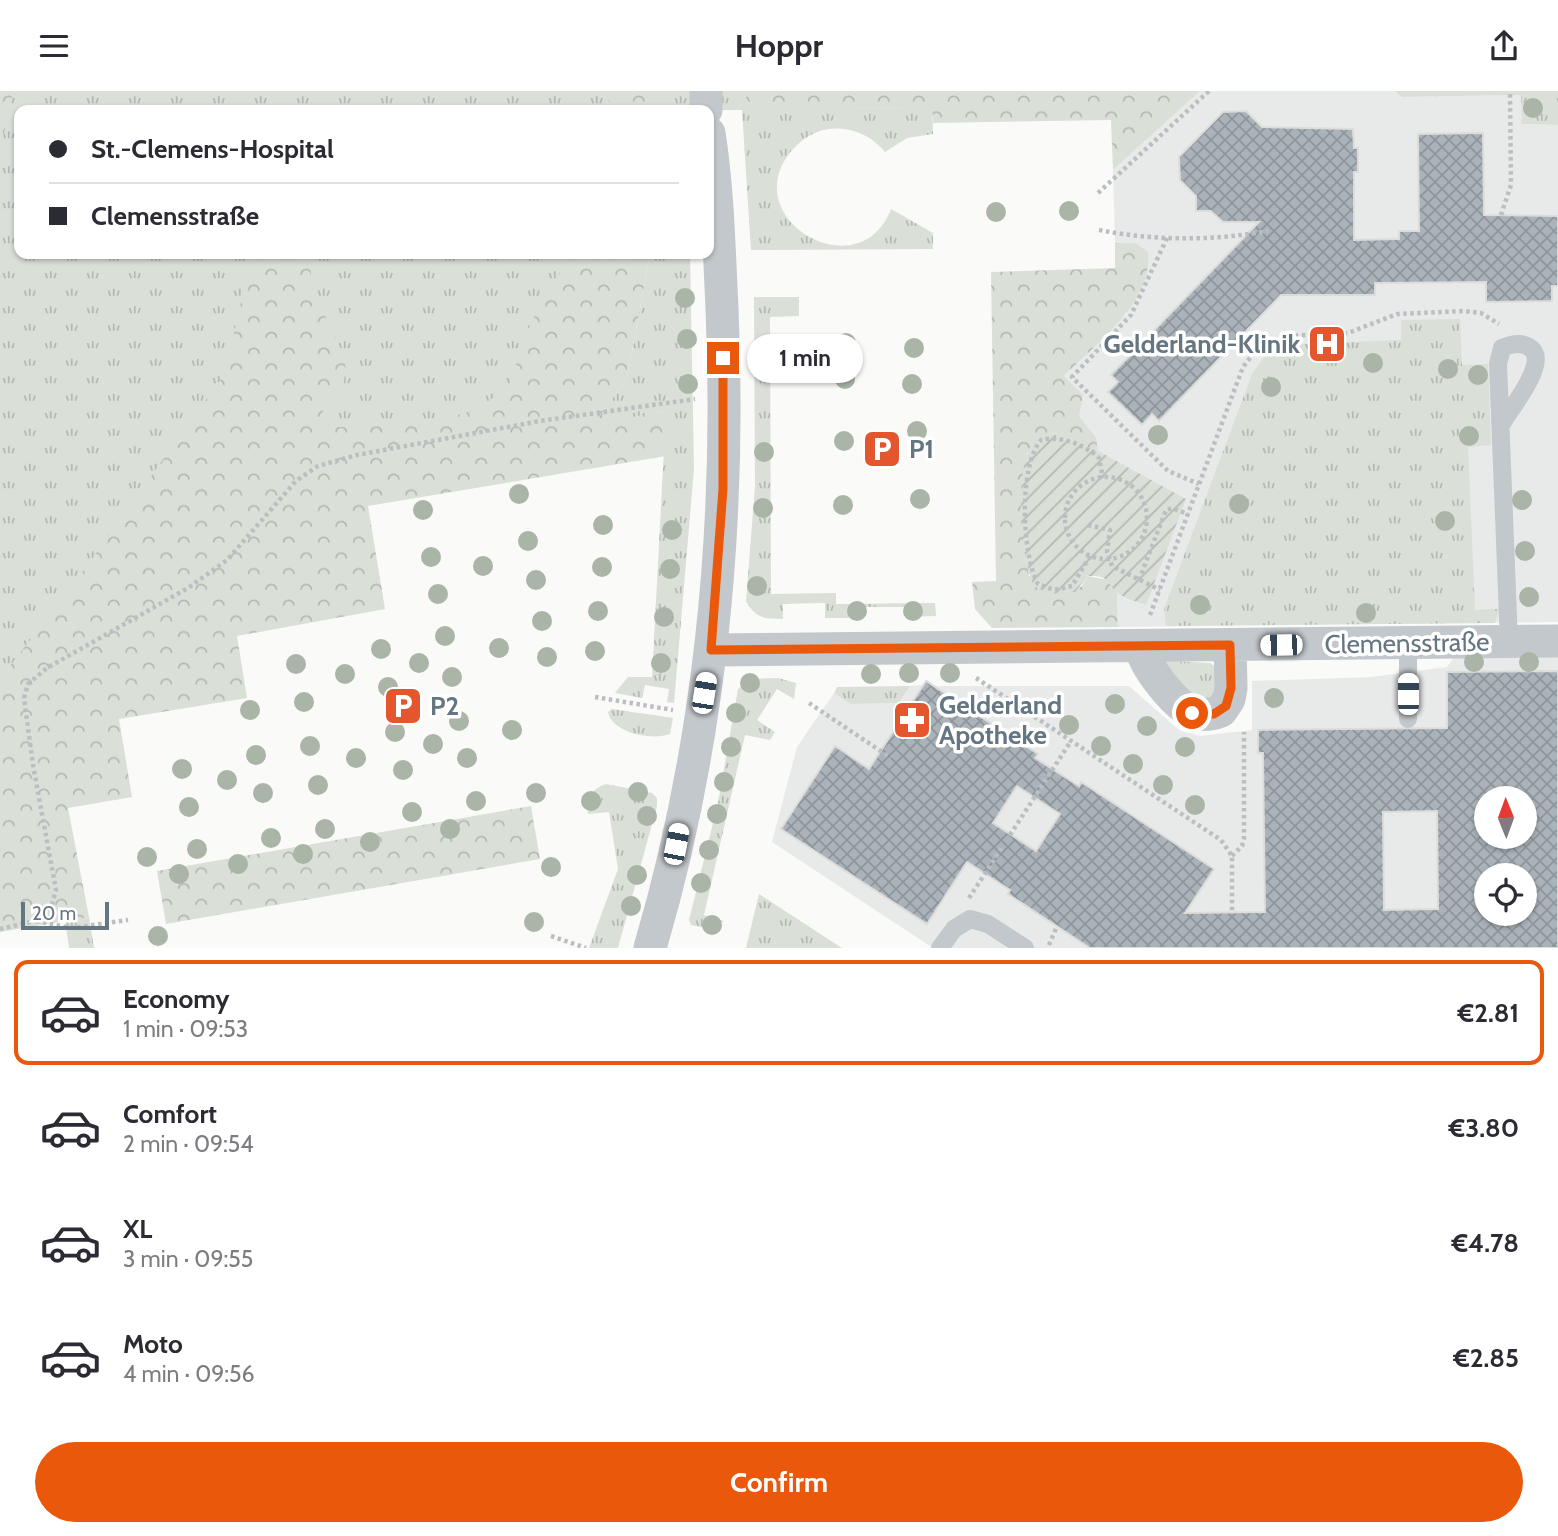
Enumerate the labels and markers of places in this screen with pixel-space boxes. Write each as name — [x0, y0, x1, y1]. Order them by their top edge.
hospital icon: Gelderland-Klinik — [1306, 323, 1348, 365]
place label: Gelderland-Klinik — [1104, 328, 1300, 360]
parking icon: P1 — [861, 428, 903, 470]
place label: P1 — [909, 433, 934, 465]
parking icon: P2 — [382, 685, 424, 727]
place label: Gelderland Apotheke — [939, 689, 1062, 751]
place label: P2 — [430, 690, 459, 722]
pharmacy icon: Gelderland Apotheke — [891, 699, 933, 741]

